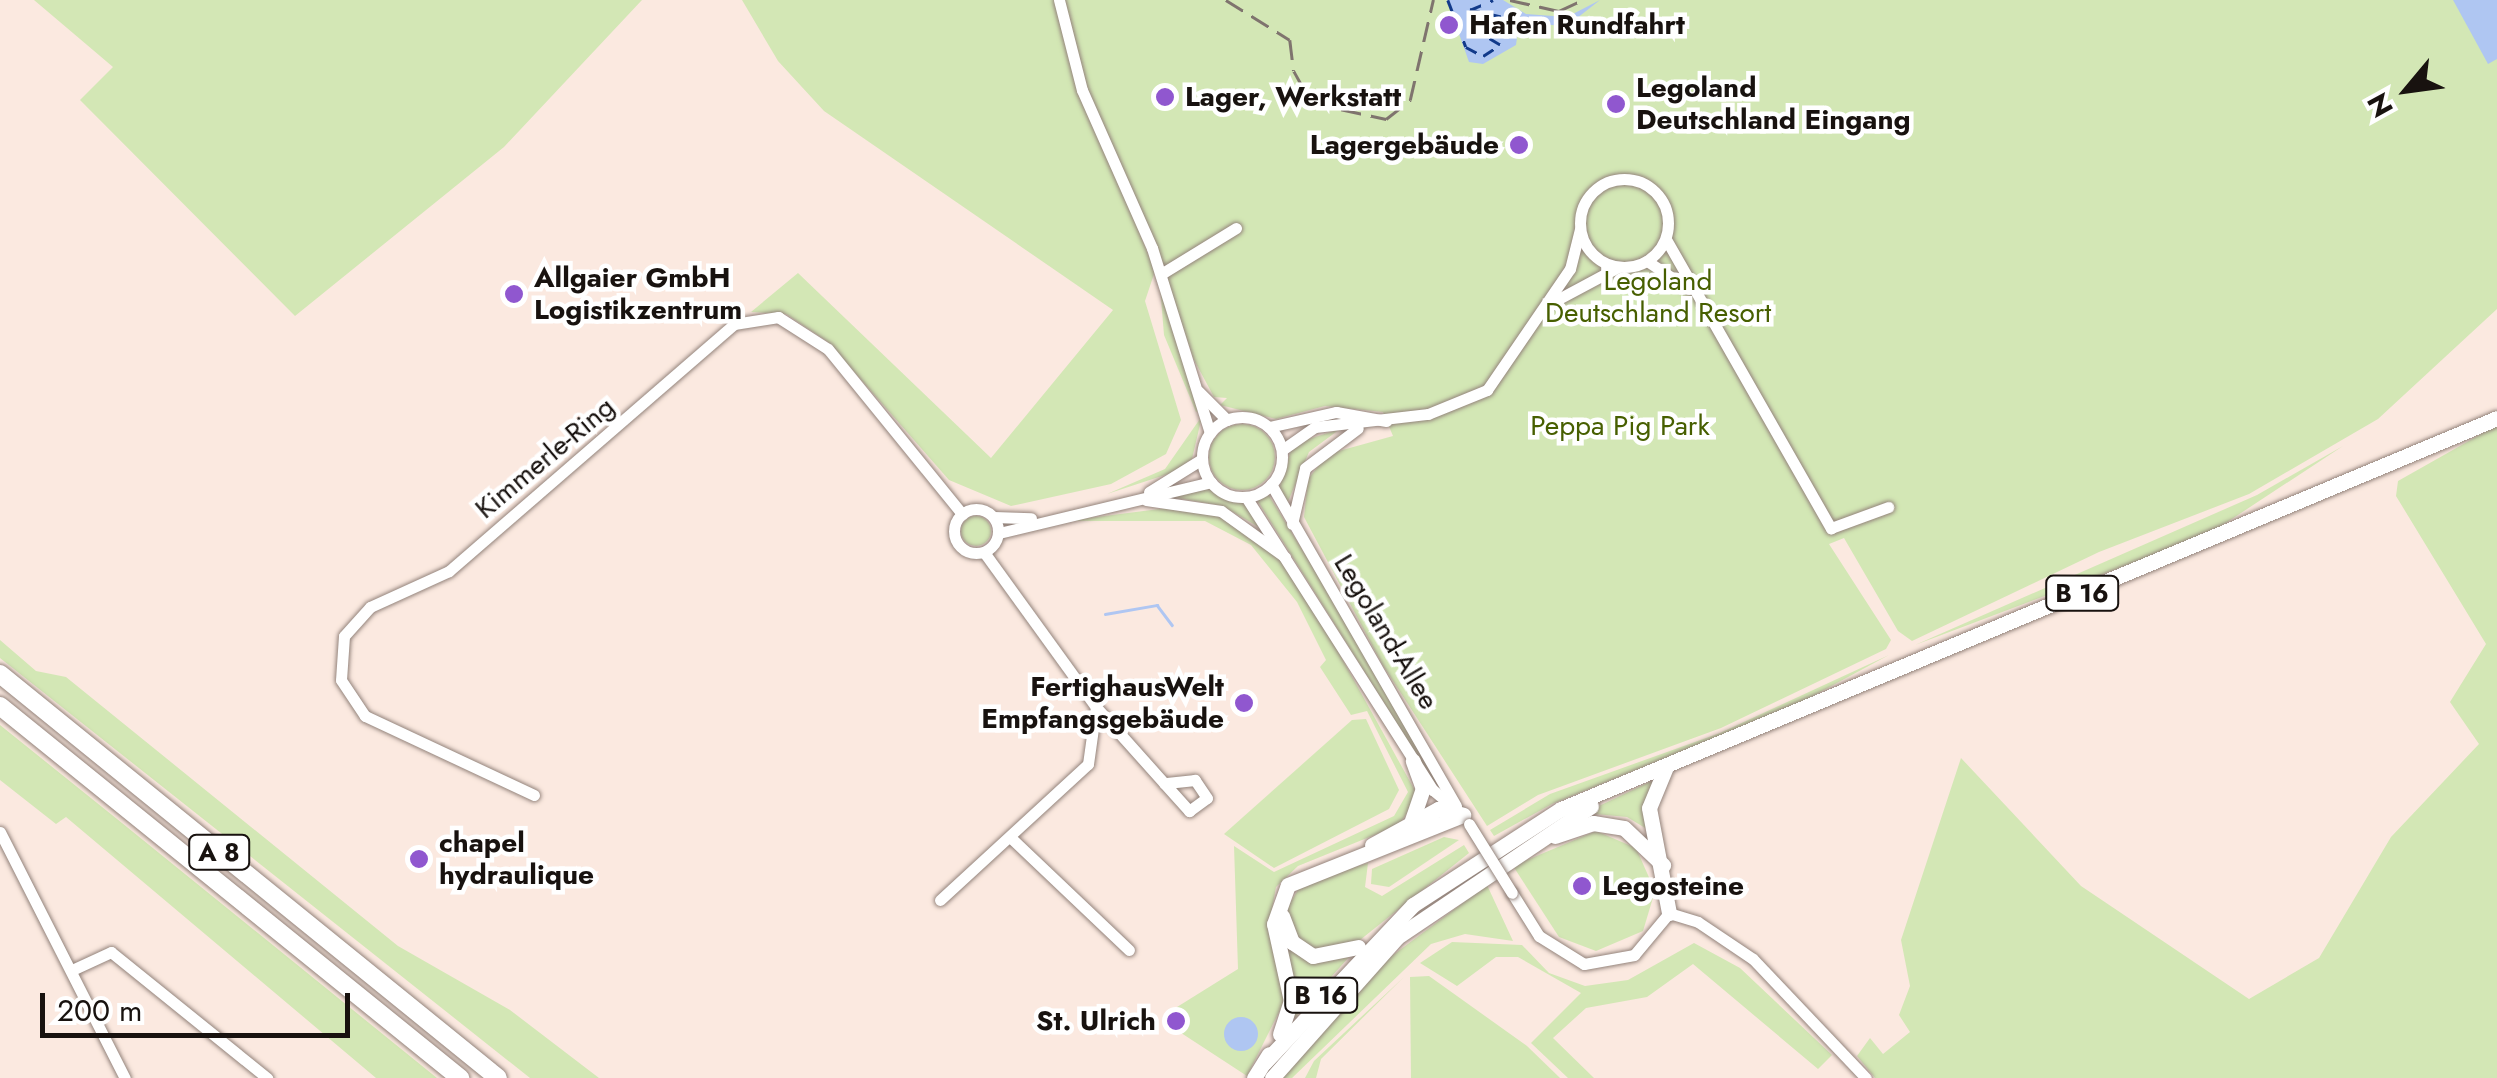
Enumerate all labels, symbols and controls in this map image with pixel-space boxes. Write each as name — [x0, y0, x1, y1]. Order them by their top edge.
place label: Hafen Rundfahrt — [1469, 8, 1685, 42]
marker: Hafen Rundfahrt — [1438, 14, 1460, 36]
north arrow — [2357, 40, 2457, 140]
place label: Legoland Deutschland Eingang — [1636, 71, 1911, 137]
place label: Lager, Werkstatt — [1185, 80, 1401, 114]
text: N — [2357, 85, 2404, 124]
marker: Lager, Werkstatt — [1154, 86, 1176, 108]
marker: Legoland Deutschland Eingang — [1605, 93, 1627, 115]
place label: Lagergebäude — [1310, 128, 1499, 162]
marker: Lagergebäude — [1508, 134, 1530, 156]
place label: Allgaier GmbH Logistikzentrum — [534, 261, 742, 327]
park label: Legoland Deutschland Resort — [1545, 264, 1771, 330]
marker: Allgaier GmbH Logistikzentrum — [503, 283, 525, 305]
street label: Kimmerle-Ring — [469, 390, 621, 526]
park label: Peppa Pig Park — [1530, 409, 1710, 443]
street label: Legoland-Allee — [1327, 548, 1445, 716]
road number: B 16 — [2044, 573, 2120, 613]
place label: FertighausWelt Empfangsgebäude — [981, 670, 1224, 736]
marker: FertighausWelt Empfangsgebäude — [1233, 692, 1255, 714]
place label: chapel hydraulique — [439, 826, 594, 892]
road number: A 8 — [186, 832, 252, 872]
marker: chapel hydraulique — [408, 848, 430, 870]
place label: Legosteine — [1602, 869, 1744, 903]
marker: Legosteine — [1571, 875, 1593, 897]
scale bar — [45, 973, 355, 1035]
road number: B 16 — [1284, 975, 1358, 1015]
text: 200 m — [57, 989, 142, 1032]
place label: St. Ulrich — [1036, 1004, 1156, 1038]
marker: St. Ulrich — [1165, 1010, 1187, 1032]

